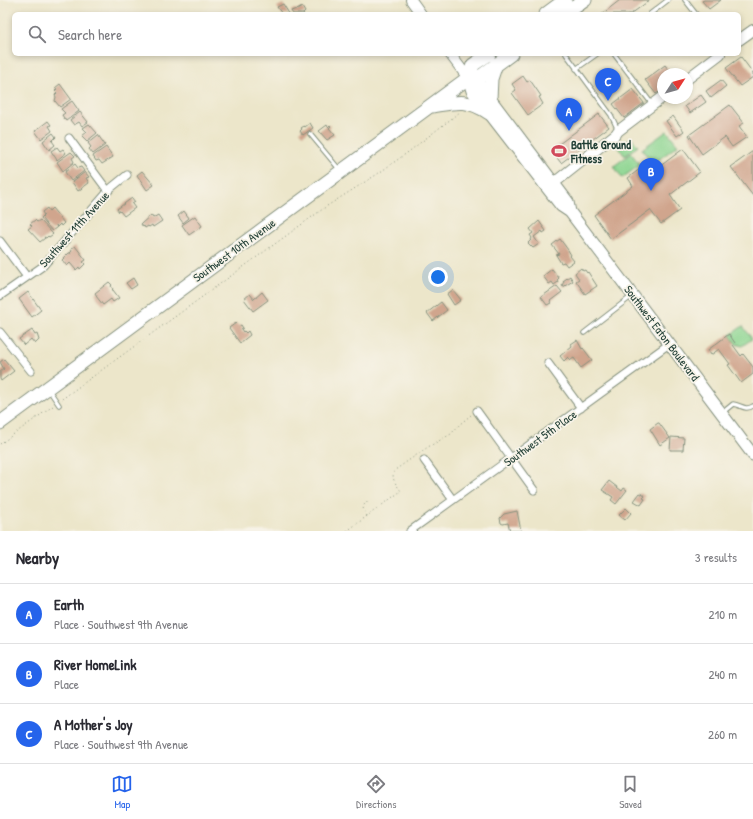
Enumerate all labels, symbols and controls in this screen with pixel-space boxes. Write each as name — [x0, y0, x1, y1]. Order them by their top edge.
search box — [12, 12, 741, 56]
icon: search — [26, 23, 48, 45]
text: Search here — [58, 24, 122, 45]
pin: C — [595, 68, 621, 101]
north arrow — [657, 68, 693, 104]
pin: A — [556, 98, 582, 131]
place label: Battle Ground Fitness — [570, 136, 631, 167]
sports icon: Battle Ground Fitness — [550, 142, 568, 160]
pin: B — [638, 158, 664, 191]
street label: Southwest 11th Avenue — [35, 187, 113, 271]
street label: Southwest 10th Avenue — [189, 214, 279, 286]
your location — [428, 267, 448, 287]
street label: Southwest Eaton Boulevard — [620, 282, 704, 385]
street label: Southwest 5th Place — [500, 406, 580, 470]
text: Nearby — [16, 546, 59, 569]
text: 3 results — [695, 548, 737, 566]
text: Earth — [54, 594, 84, 615]
text: A — [26, 605, 32, 623]
text: 210 m — [709, 605, 737, 623]
text: Place · Southwest 9th Avenue — [54, 615, 188, 633]
text: River HomeLink — [54, 654, 137, 675]
text: B — [26, 665, 32, 683]
text: 240 m — [708, 665, 737, 683]
text: Place — [54, 675, 79, 693]
text: A Mother's Joy — [54, 714, 133, 735]
text: C — [25, 725, 33, 743]
text: 260 m — [708, 725, 737, 743]
text: Place · Southwest 9th Avenue — [54, 735, 188, 753]
tab: Map — [111, 773, 133, 811]
tab: Directions — [356, 773, 397, 811]
tab: Saved — [619, 773, 642, 811]

